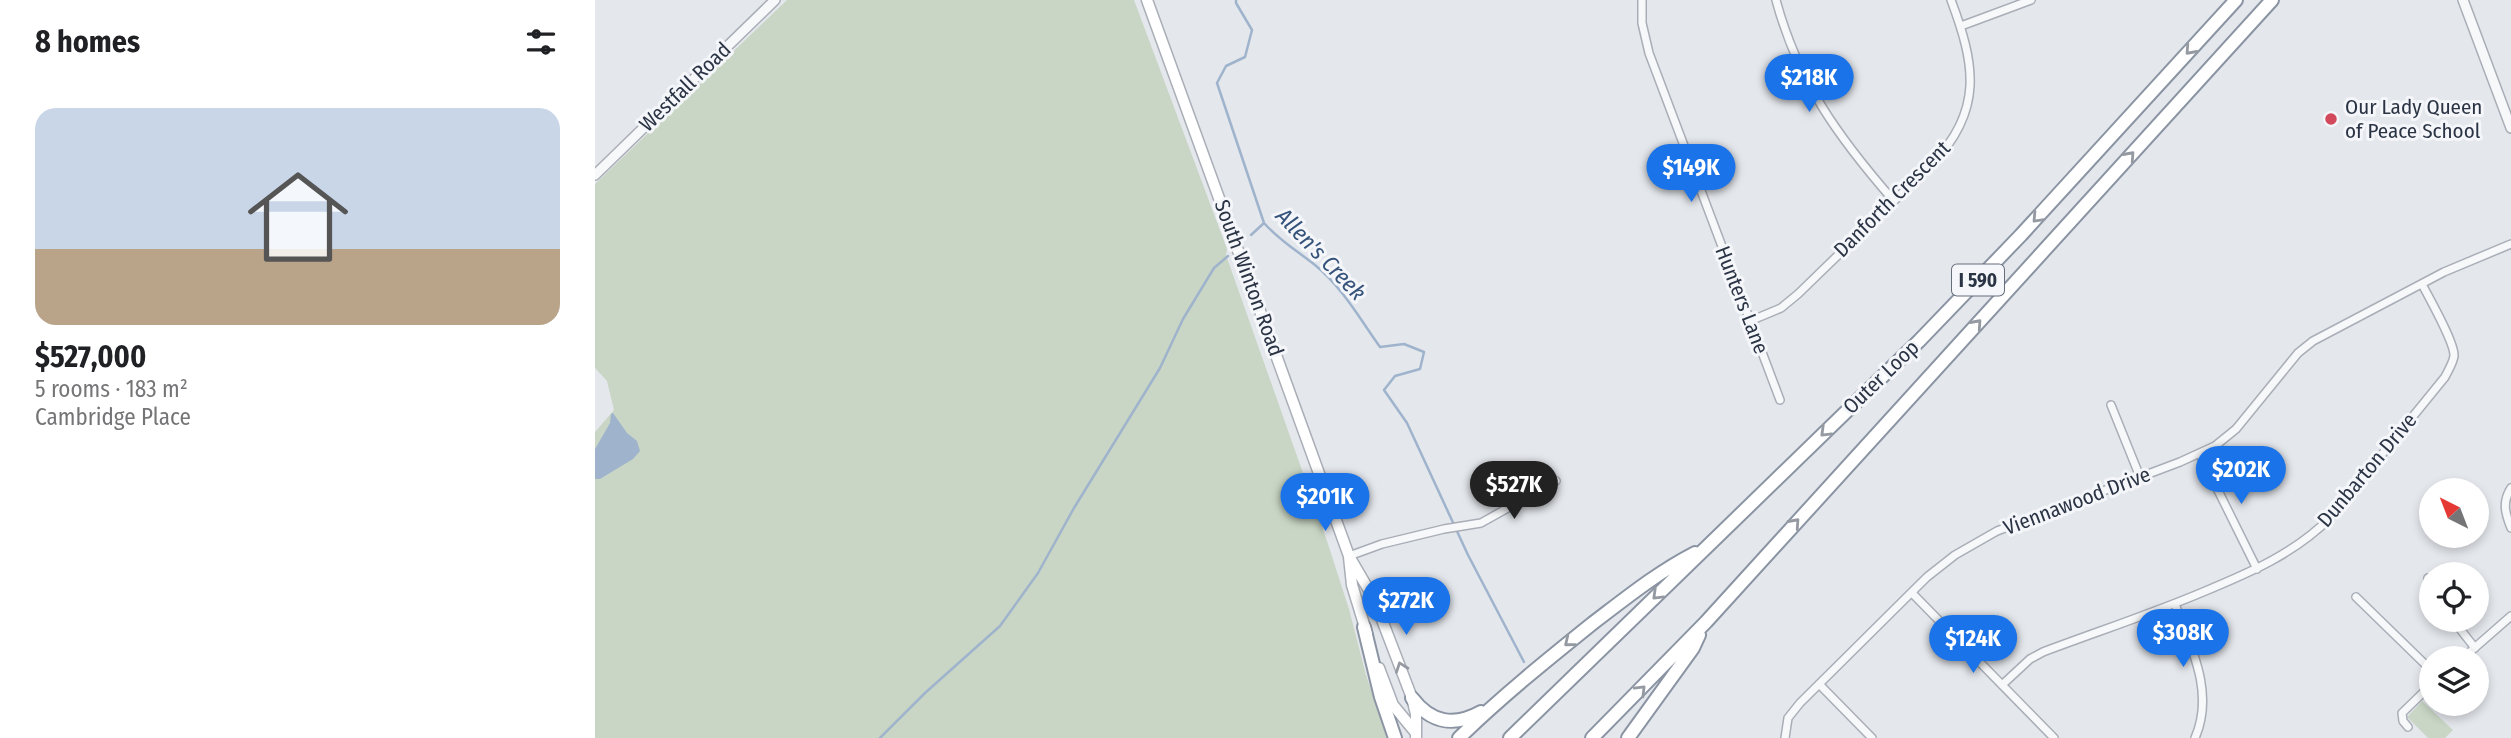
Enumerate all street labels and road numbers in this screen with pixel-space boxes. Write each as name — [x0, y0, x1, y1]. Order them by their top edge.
street label: Westfall Road — [634, 37, 736, 137]
street label: Danforth Crescent — [1828, 135, 1956, 263]
street label: South Winton Road — [1209, 196, 1289, 360]
street label: Hunters Lane — [1710, 242, 1774, 358]
road number: I 590 — [1952, 264, 2004, 296]
street label: Outer Loop — [1838, 334, 1924, 420]
street label: Dunbarton Drive — [2312, 408, 2422, 532]
street label: Viennawood Drive — [2000, 461, 2154, 541]

